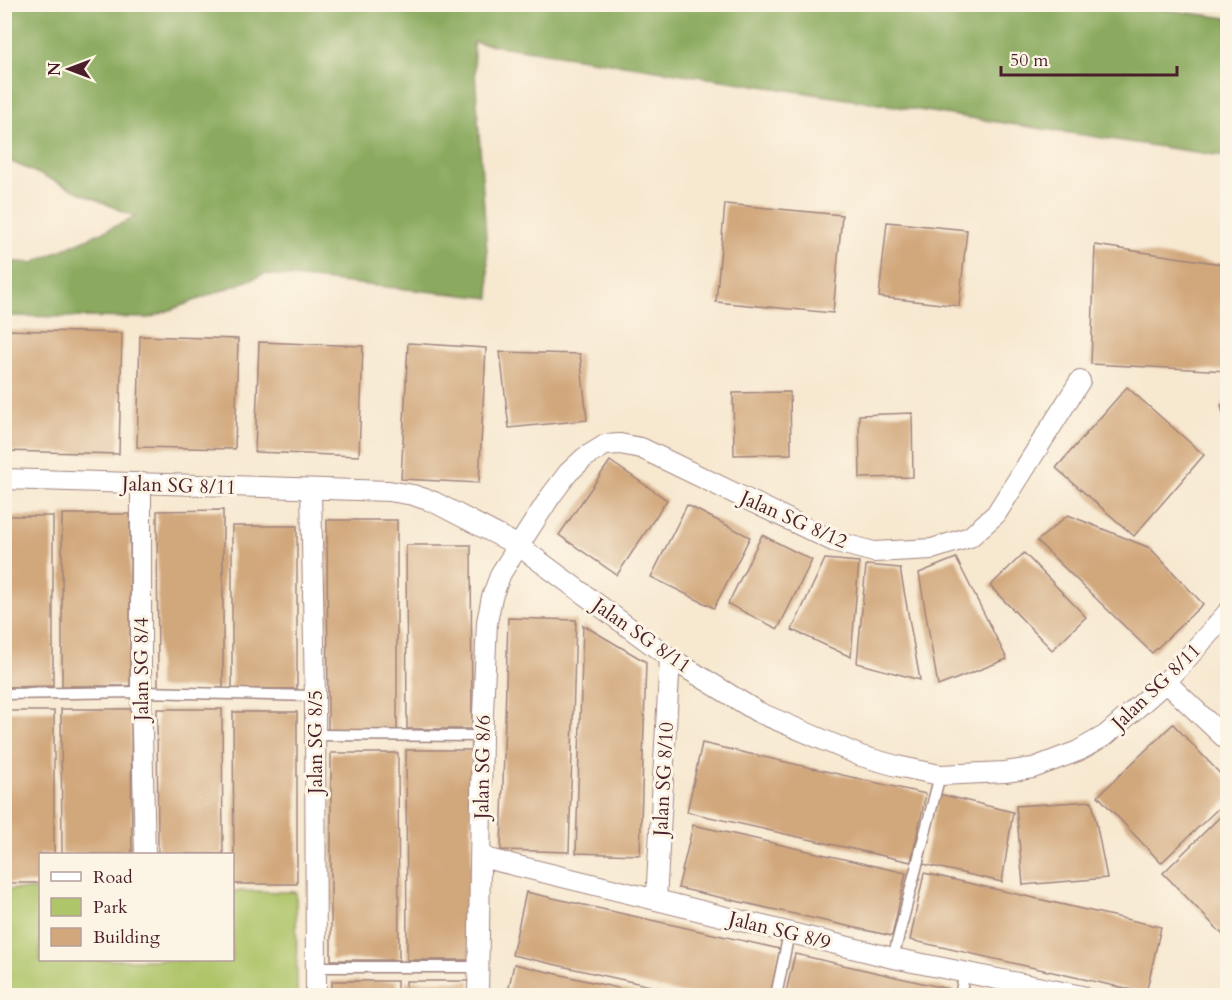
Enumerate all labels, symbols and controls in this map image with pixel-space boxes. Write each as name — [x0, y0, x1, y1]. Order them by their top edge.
north arrow — [39, 39, 99, 99]
scale bar — [1001, 39, 1176, 77]
text: 50 m — [1010, 48, 1049, 73]
text: N — [44, 62, 66, 76]
street label: Jalan SG 8/11 — [118, 470, 237, 501]
street label: Jalan SG 8/12 — [733, 483, 852, 555]
street label: Jalan SG 8/11 — [585, 590, 696, 679]
street label: Jalan SG 8/4 — [128, 617, 155, 724]
street label: Jalan SG 8/11 — [1104, 637, 1207, 738]
street label: Jalan SG 8/5 — [302, 690, 329, 797]
street label: Jalan SG 8/6 — [468, 715, 497, 822]
street label: Jalan SG 8/10 — [647, 721, 680, 840]
legend — [39, 853, 234, 961]
text: Road — [93, 865, 133, 890]
text: Park — [93, 895, 128, 920]
street label: Jalan SG 8/9 — [723, 904, 834, 956]
text: Building — [93, 925, 161, 950]

